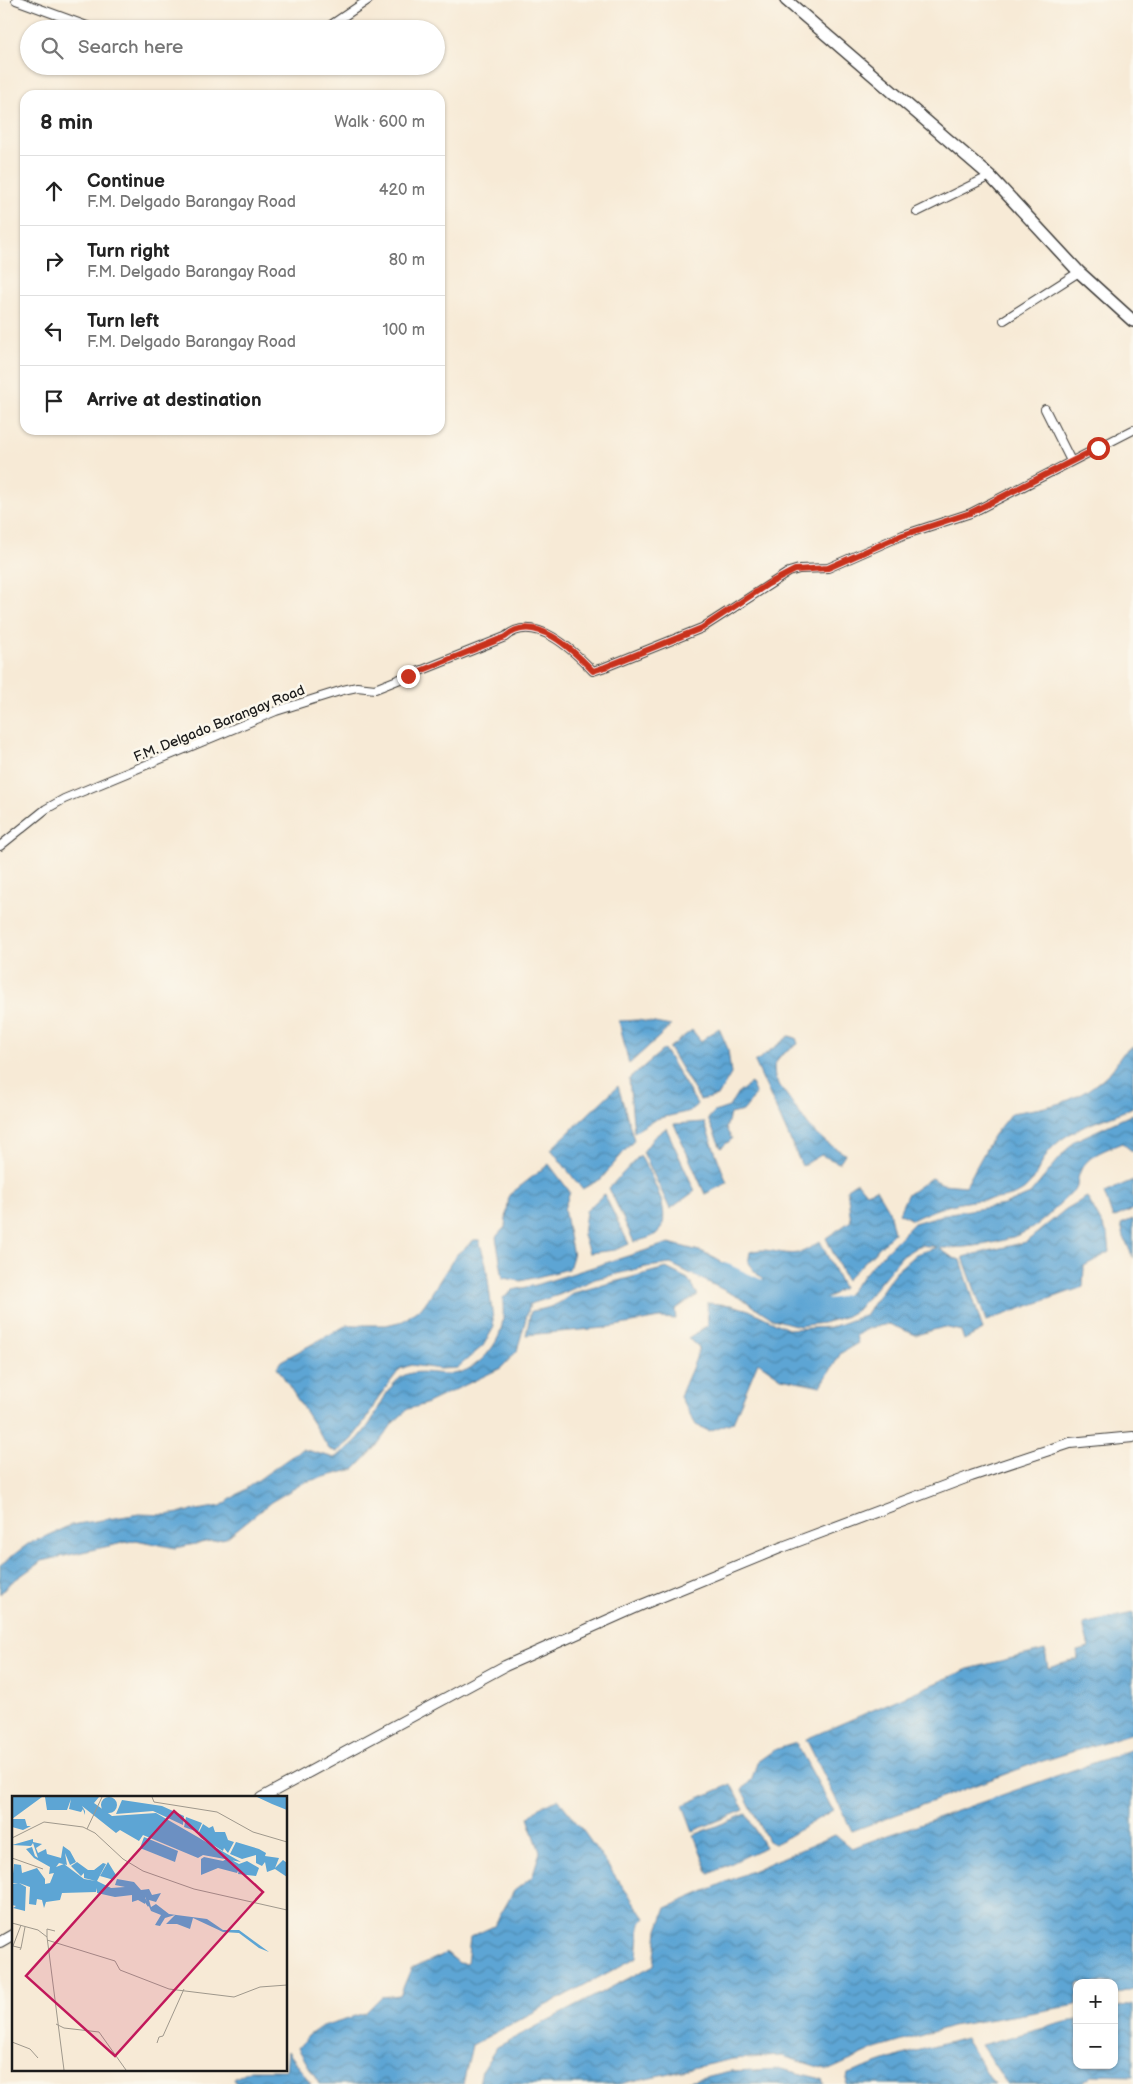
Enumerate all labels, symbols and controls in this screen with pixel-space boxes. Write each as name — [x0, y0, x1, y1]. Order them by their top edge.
search box — [20, 20, 445, 75]
icon: search — [38, 34, 66, 62]
text: Search here — [78, 36, 183, 59]
text: 8 min — [40, 110, 93, 135]
text: Walk · 600 m — [334, 113, 425, 132]
text: Continue — [87, 170, 165, 193]
icon: ahead — [40, 177, 68, 205]
text: 420 m — [379, 181, 425, 200]
text: F.M. Delgado Barangay Road — [87, 193, 296, 212]
text: Turn right — [87, 240, 170, 263]
icon: right — [40, 247, 68, 275]
text: 80 m — [389, 251, 425, 270]
text: F.M. Delgado Barangay Road — [87, 263, 296, 282]
text: Turn left — [87, 310, 159, 333]
icon: left — [40, 317, 68, 345]
text: 100 m — [382, 321, 425, 340]
text: F.M. Delgado Barangay Road — [87, 333, 296, 352]
icon: arrive — [40, 387, 68, 415]
text: Arrive at destination — [87, 389, 262, 412]
route start — [1087, 437, 1110, 460]
route end — [397, 665, 420, 688]
street label: F.M. Delgado Barangay Road — [131, 681, 307, 766]
inset map — [12, 1796, 288, 2072]
map controls — [1073, 1979, 1118, 2069]
button: + — [1073, 1979, 1118, 2024]
button: − — [1073, 2024, 1118, 2069]

